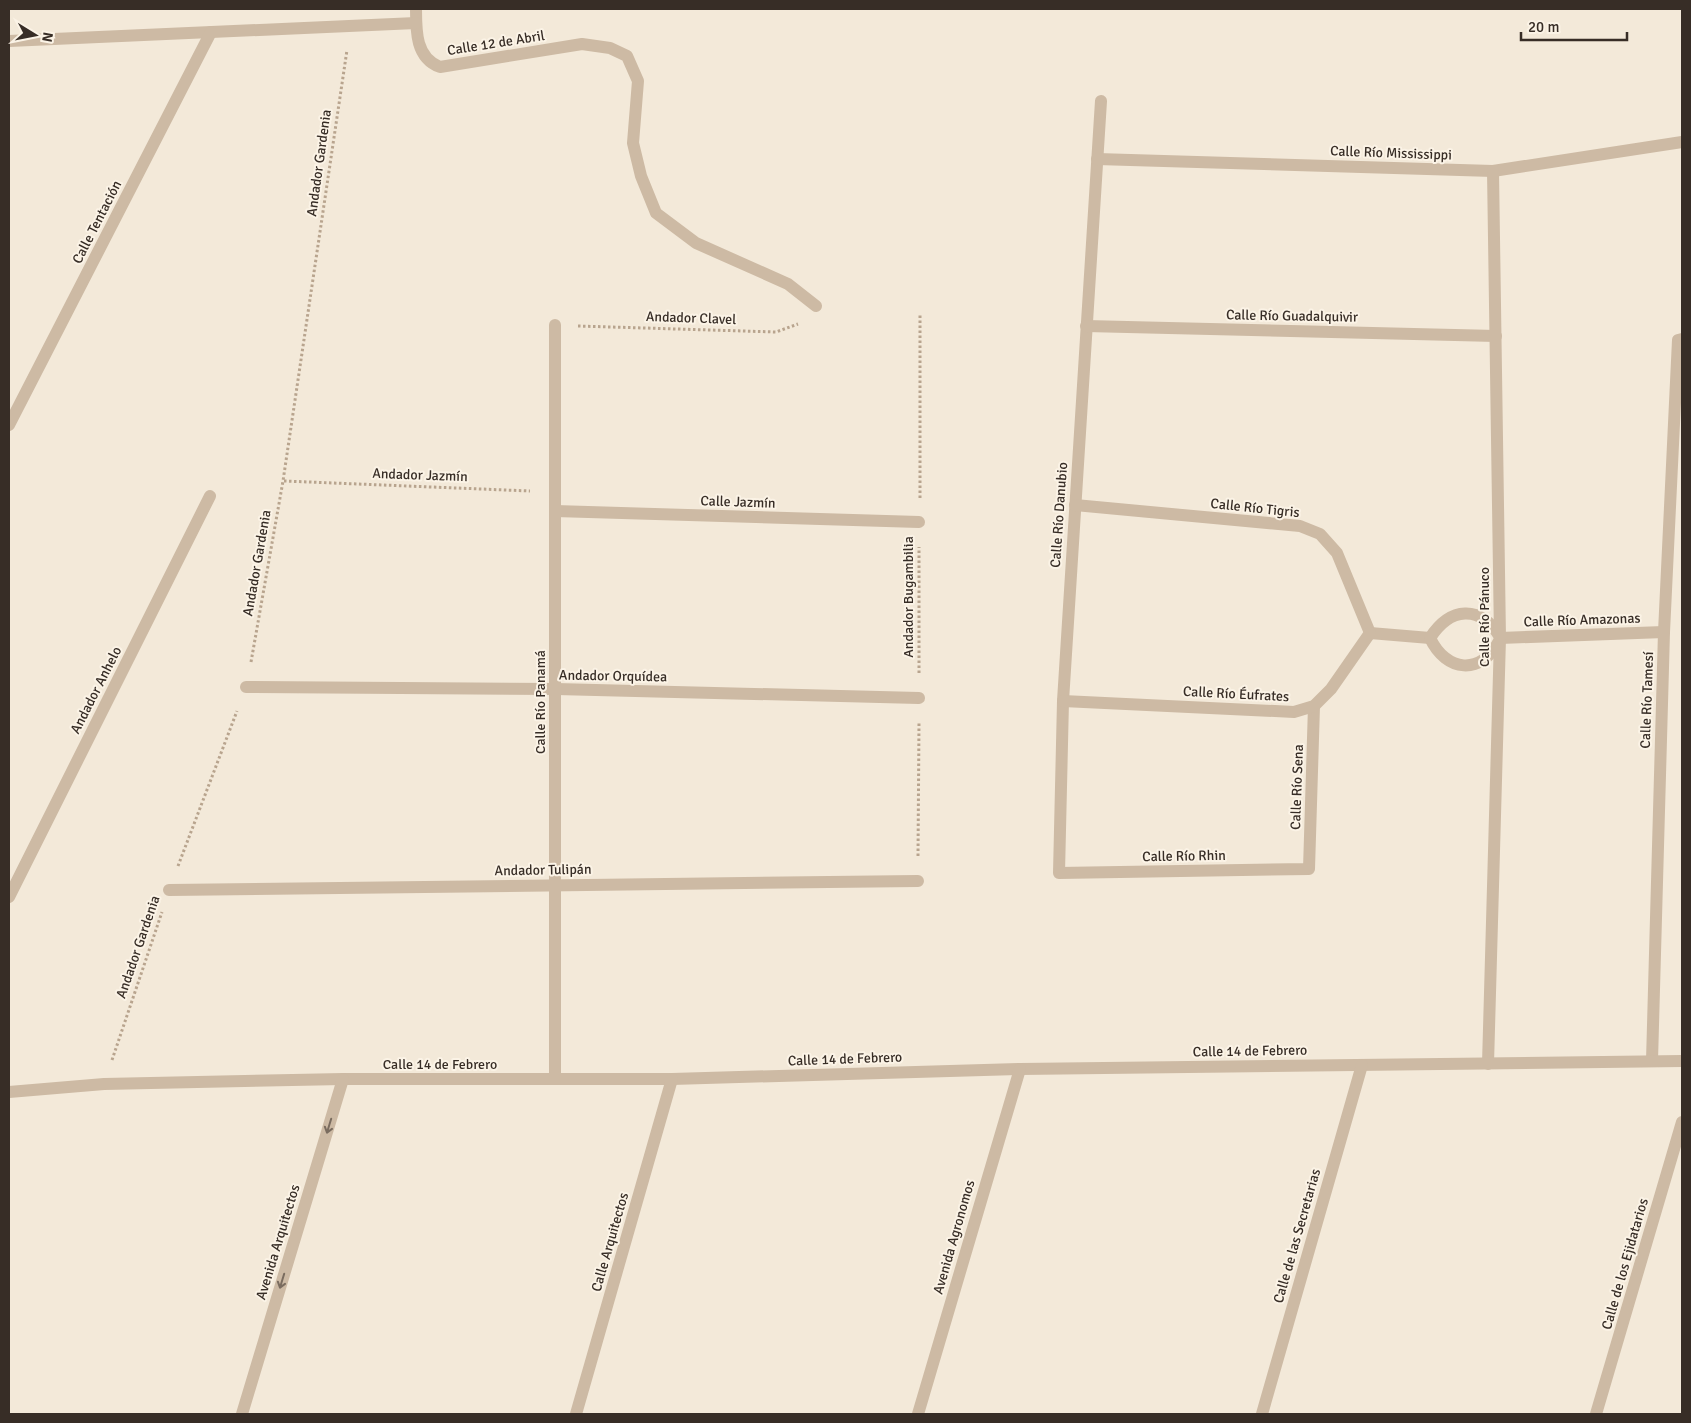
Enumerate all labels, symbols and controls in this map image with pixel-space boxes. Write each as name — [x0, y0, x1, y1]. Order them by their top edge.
north arrow — [10, 10, 60, 60]
scale bar — [1521, 10, 1627, 42]
text: 20 m — [1528, 18, 1559, 36]
street label: Calle 12 de Abril — [446, 27, 546, 59]
text: N — [38, 31, 57, 43]
street label: Andador Gardenia — [303, 109, 335, 217]
street label: Calle Río Mississippi — [1330, 142, 1452, 164]
street label: Calle Tentación — [69, 177, 125, 267]
street label: Calle Río Guadalquivir — [1226, 306, 1359, 326]
street label: Andador Clavel — [646, 308, 736, 328]
street label: Calle Río Danubio — [1047, 462, 1071, 568]
street label: Andador Jazmín — [372, 465, 468, 485]
street label: Calle Jazmín — [700, 492, 776, 512]
street label: Calle Río Tigris — [1210, 495, 1300, 521]
street label: Andador Gardenia — [239, 509, 275, 617]
street label: Andador Bugambilia — [900, 536, 917, 658]
street label: Calle Río Pánuco — [1476, 567, 1493, 667]
street label: Calle Río Amazonas — [1523, 609, 1641, 631]
street label: Andador Anhelo — [67, 644, 125, 736]
street label: Calle Río Panamá — [532, 650, 549, 754]
street label: Calle Río Tamesí — [1637, 651, 1657, 749]
street label: Andador Orquídea — [559, 667, 667, 685]
street label: Calle Río Éufrates — [1182, 683, 1290, 705]
street label: Calle Río Sena — [1287, 744, 1307, 830]
street label: Calle Río Rhin — [1142, 847, 1226, 865]
street label: Andador Tulipán — [494, 861, 592, 879]
street label: Andador Gardenia — [112, 893, 164, 1001]
street label: Calle 14 de Febrero — [1193, 1042, 1307, 1060]
street label: Calle 14 de Febrero — [787, 1049, 903, 1069]
street label: Calle 14 de Febrero — [383, 1056, 497, 1073]
one-way arrow — [323, 1117, 333, 1133]
street label: Calle de las Secretarias — [1270, 1167, 1324, 1305]
street label: Avenida Agronomos — [930, 1178, 978, 1296]
street label: Avenida Arquitectos — [252, 1182, 304, 1302]
street label: Calle Arquitectos — [588, 1190, 632, 1294]
street label: Calle de los Ejidatarios — [1598, 1196, 1652, 1332]
one-way arrow — [277, 1273, 287, 1289]

